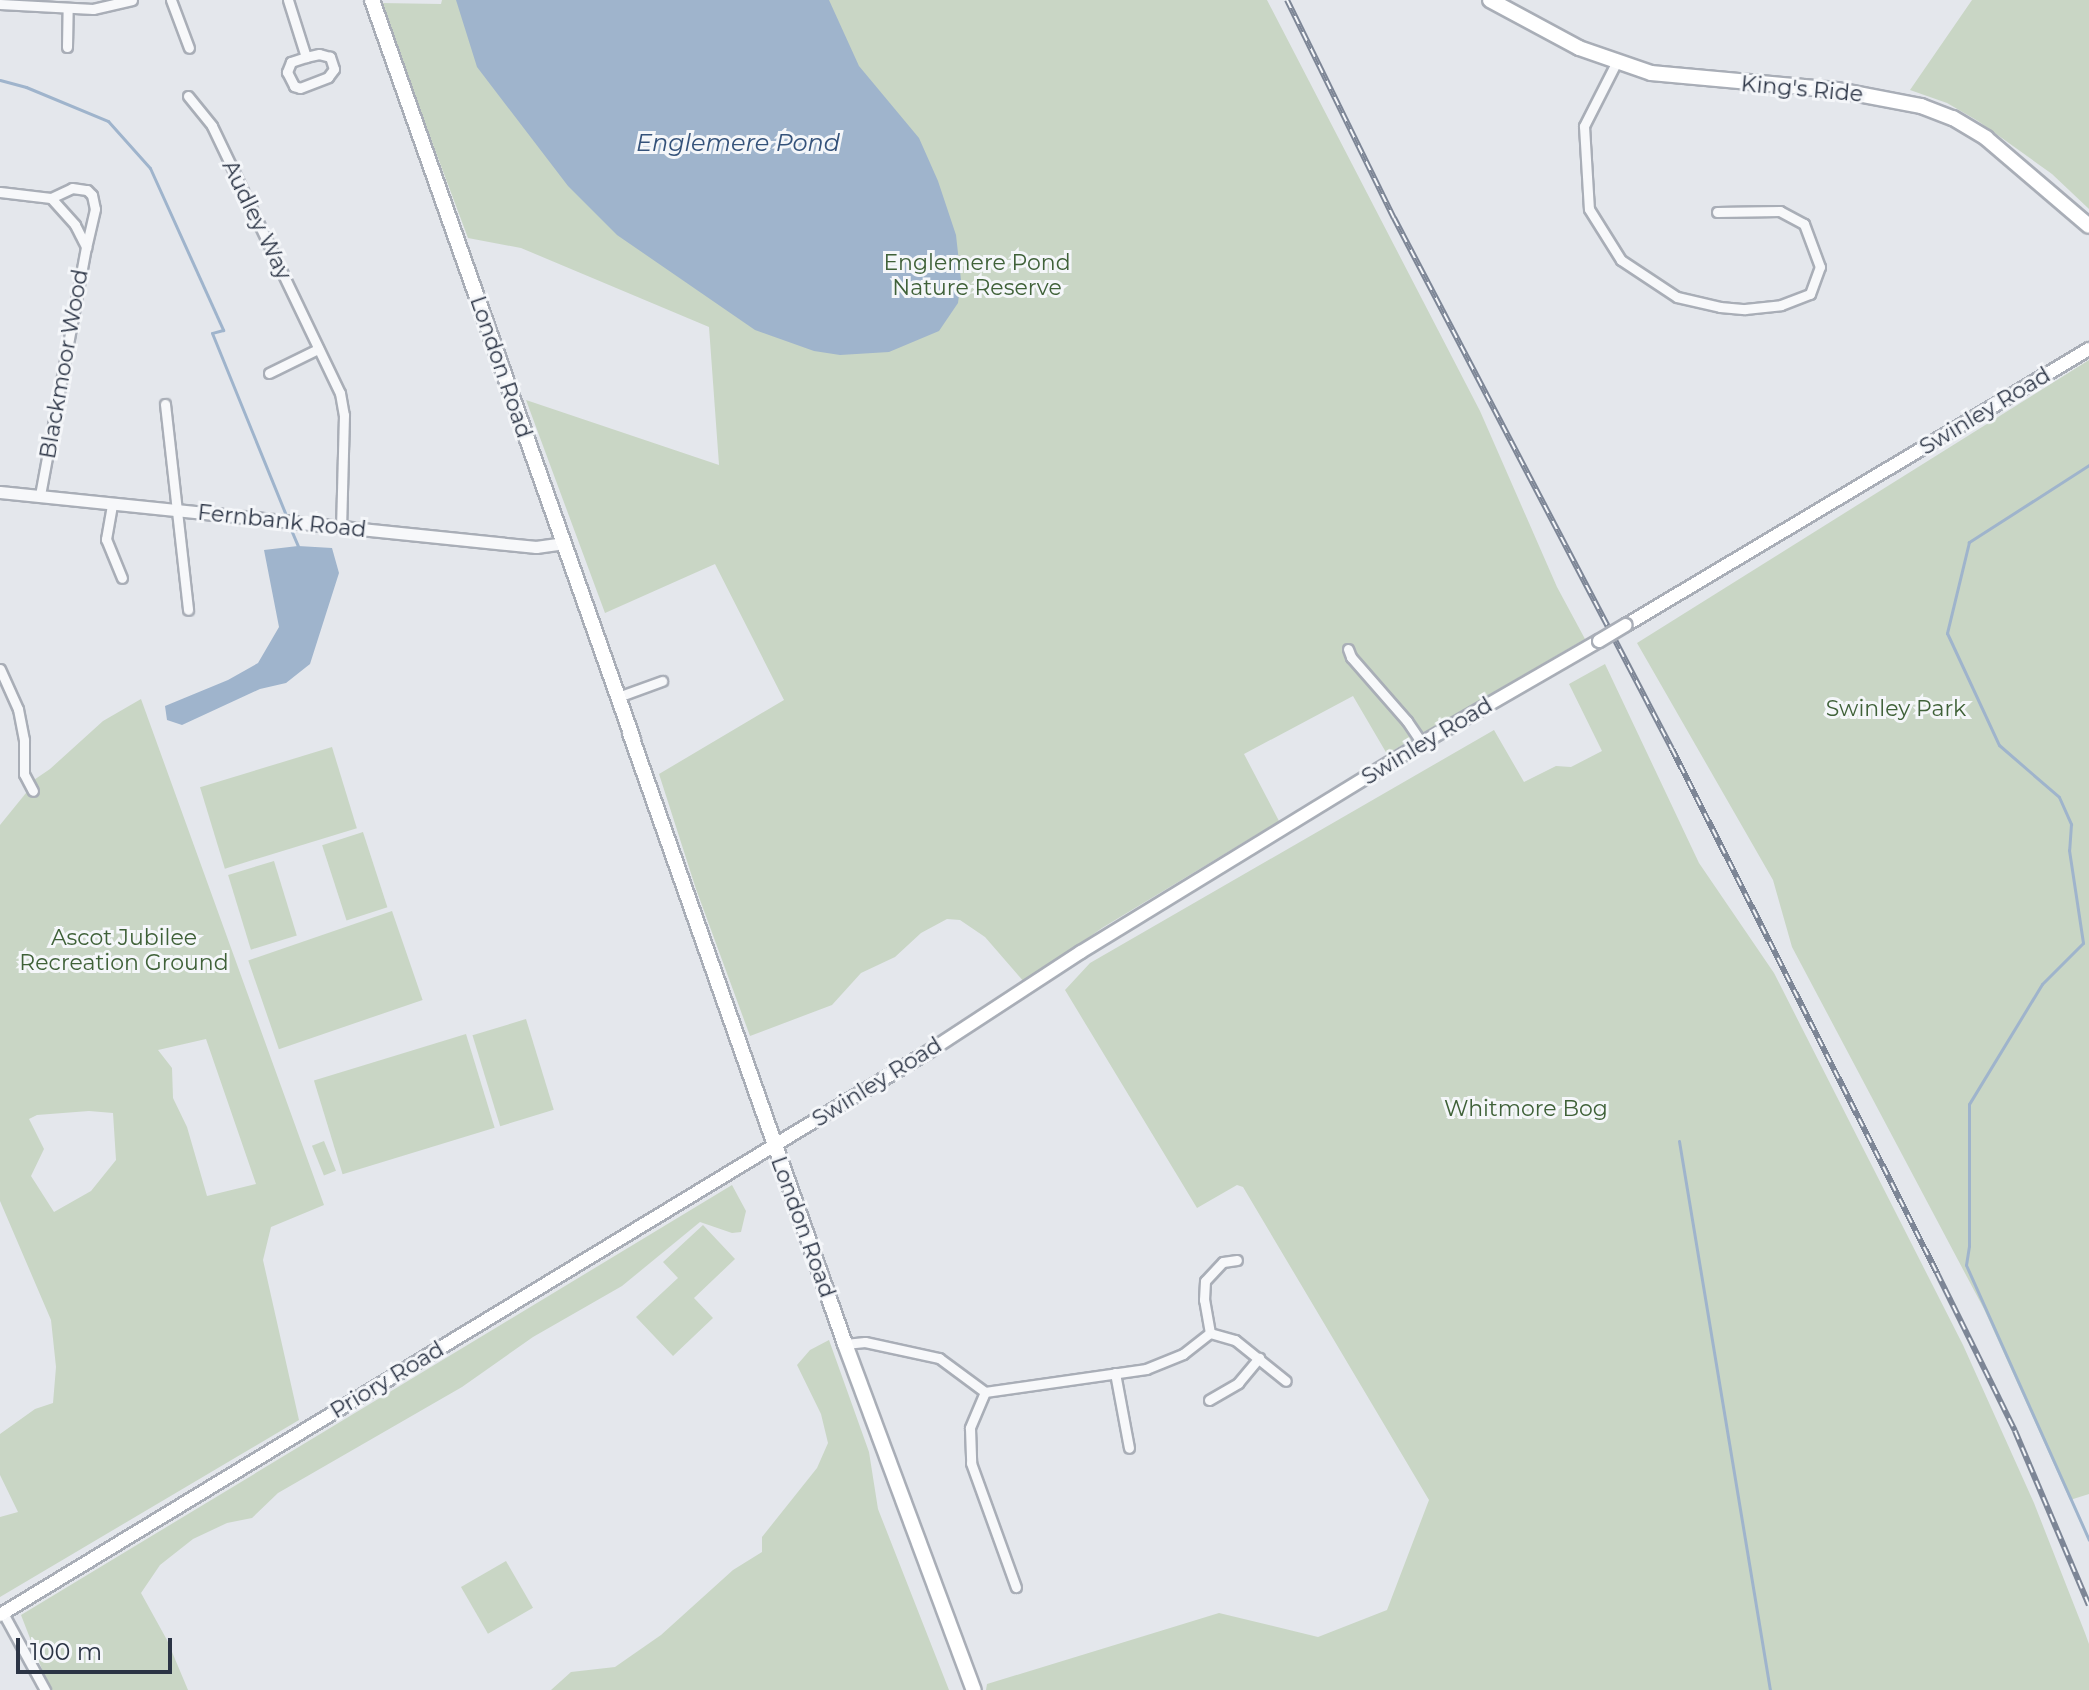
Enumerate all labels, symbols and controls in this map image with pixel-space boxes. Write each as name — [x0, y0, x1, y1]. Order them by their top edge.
street label: King's Ride — [1740, 71, 1864, 107]
water label: Englemere Pond — [636, 129, 840, 157]
street label: Audley Way — [217, 156, 297, 284]
park label: Englemere Pond Nature Reserve — [883, 249, 1071, 300]
street label: Blackmoor Wood — [34, 267, 94, 461]
street label: London Road — [464, 293, 538, 441]
street label: Swinley Road — [1915, 362, 2055, 460]
street label: Fernbank Road — [196, 499, 368, 543]
street label: Swinley Road — [1357, 692, 1497, 790]
park label: Swinley Park — [1826, 696, 1966, 722]
park label: Ascot Jubilee Recreation Ground — [19, 924, 229, 976]
street label: Swinley Road — [807, 1032, 947, 1132]
park label: Whitmore Bog — [1444, 1096, 1608, 1122]
street label: London Road — [765, 1153, 841, 1301]
street label: Priory Road — [326, 1336, 448, 1424]
scale bar — [20, 1622, 176, 1672]
text: 100 m — [30, 1637, 102, 1666]

